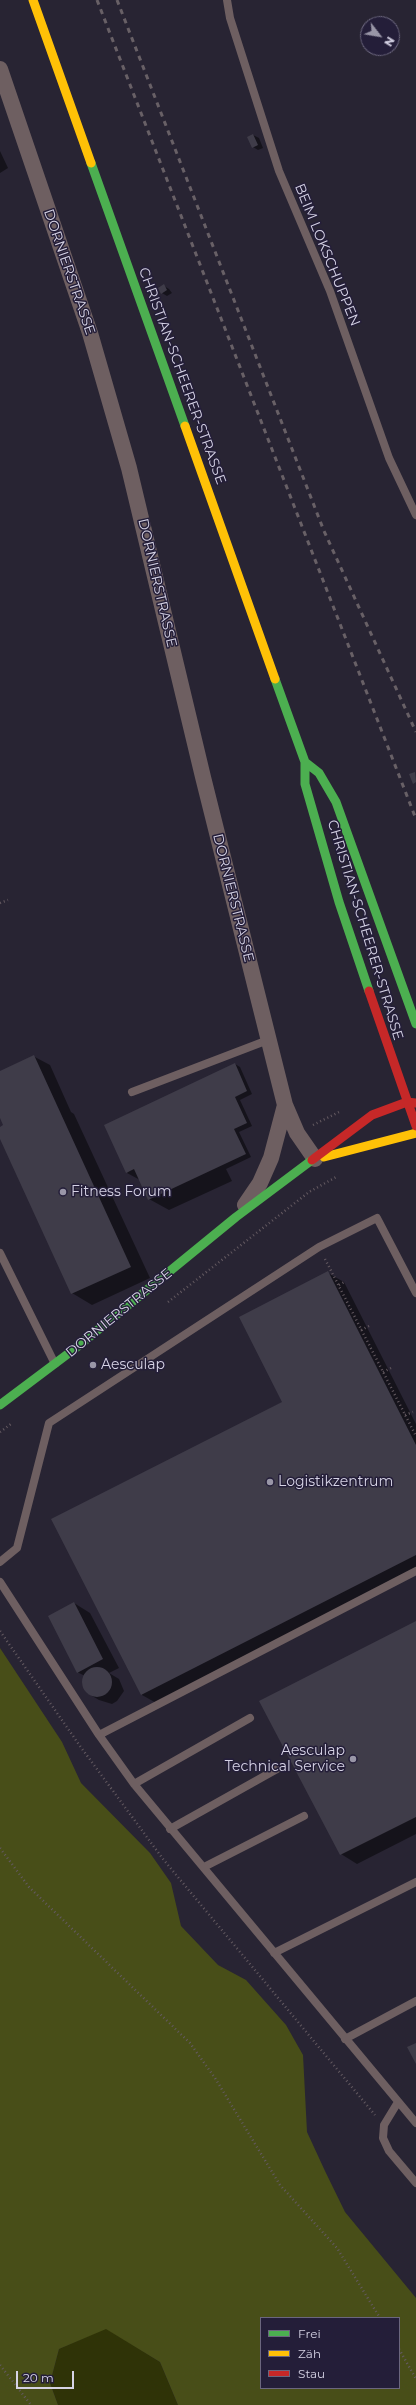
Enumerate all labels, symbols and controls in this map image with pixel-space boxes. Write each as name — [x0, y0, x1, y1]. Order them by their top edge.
north arrow — [360, 16, 400, 56]
text: N — [381, 34, 398, 49]
street label: BEIM LOKSCHUPPEN — [291, 181, 363, 329]
street label: DORNIERSTRASSE — [40, 207, 98, 337]
street label: CHRISTIAN-SCHEERER-STRASSE — [135, 265, 229, 487]
street label: DORNIERSTRASSE — [134, 517, 180, 649]
street label: CHRISTIAN-SCHEERER-STRASSE — [323, 818, 407, 1042]
street label: DORNIERSTRASSE — [209, 832, 257, 964]
place label: Fitness Forum — [71, 1184, 172, 1200]
marker: Fitness Forum — [58, 1187, 68, 1197]
street label: DORNIERSTRASSE — [63, 1265, 175, 1361]
place label: Aesculap — [101, 1357, 165, 1373]
marker: Aesculap — [88, 1360, 98, 1370]
place label: Logistikzentrum — [278, 1474, 393, 1490]
marker: Logistikzentrum — [265, 1477, 275, 1487]
place label: Aesculap Technical Service — [225, 1743, 345, 1776]
marker: Aesculap Technical Service — [348, 1754, 358, 1764]
legend — [260, 2317, 400, 2389]
text: Frei — [298, 2326, 321, 2341]
text: Zäh — [298, 2346, 321, 2361]
scale bar — [18, 2363, 76, 2389]
text: Stau — [298, 2366, 325, 2381]
text: 20 m — [23, 2370, 54, 2385]

